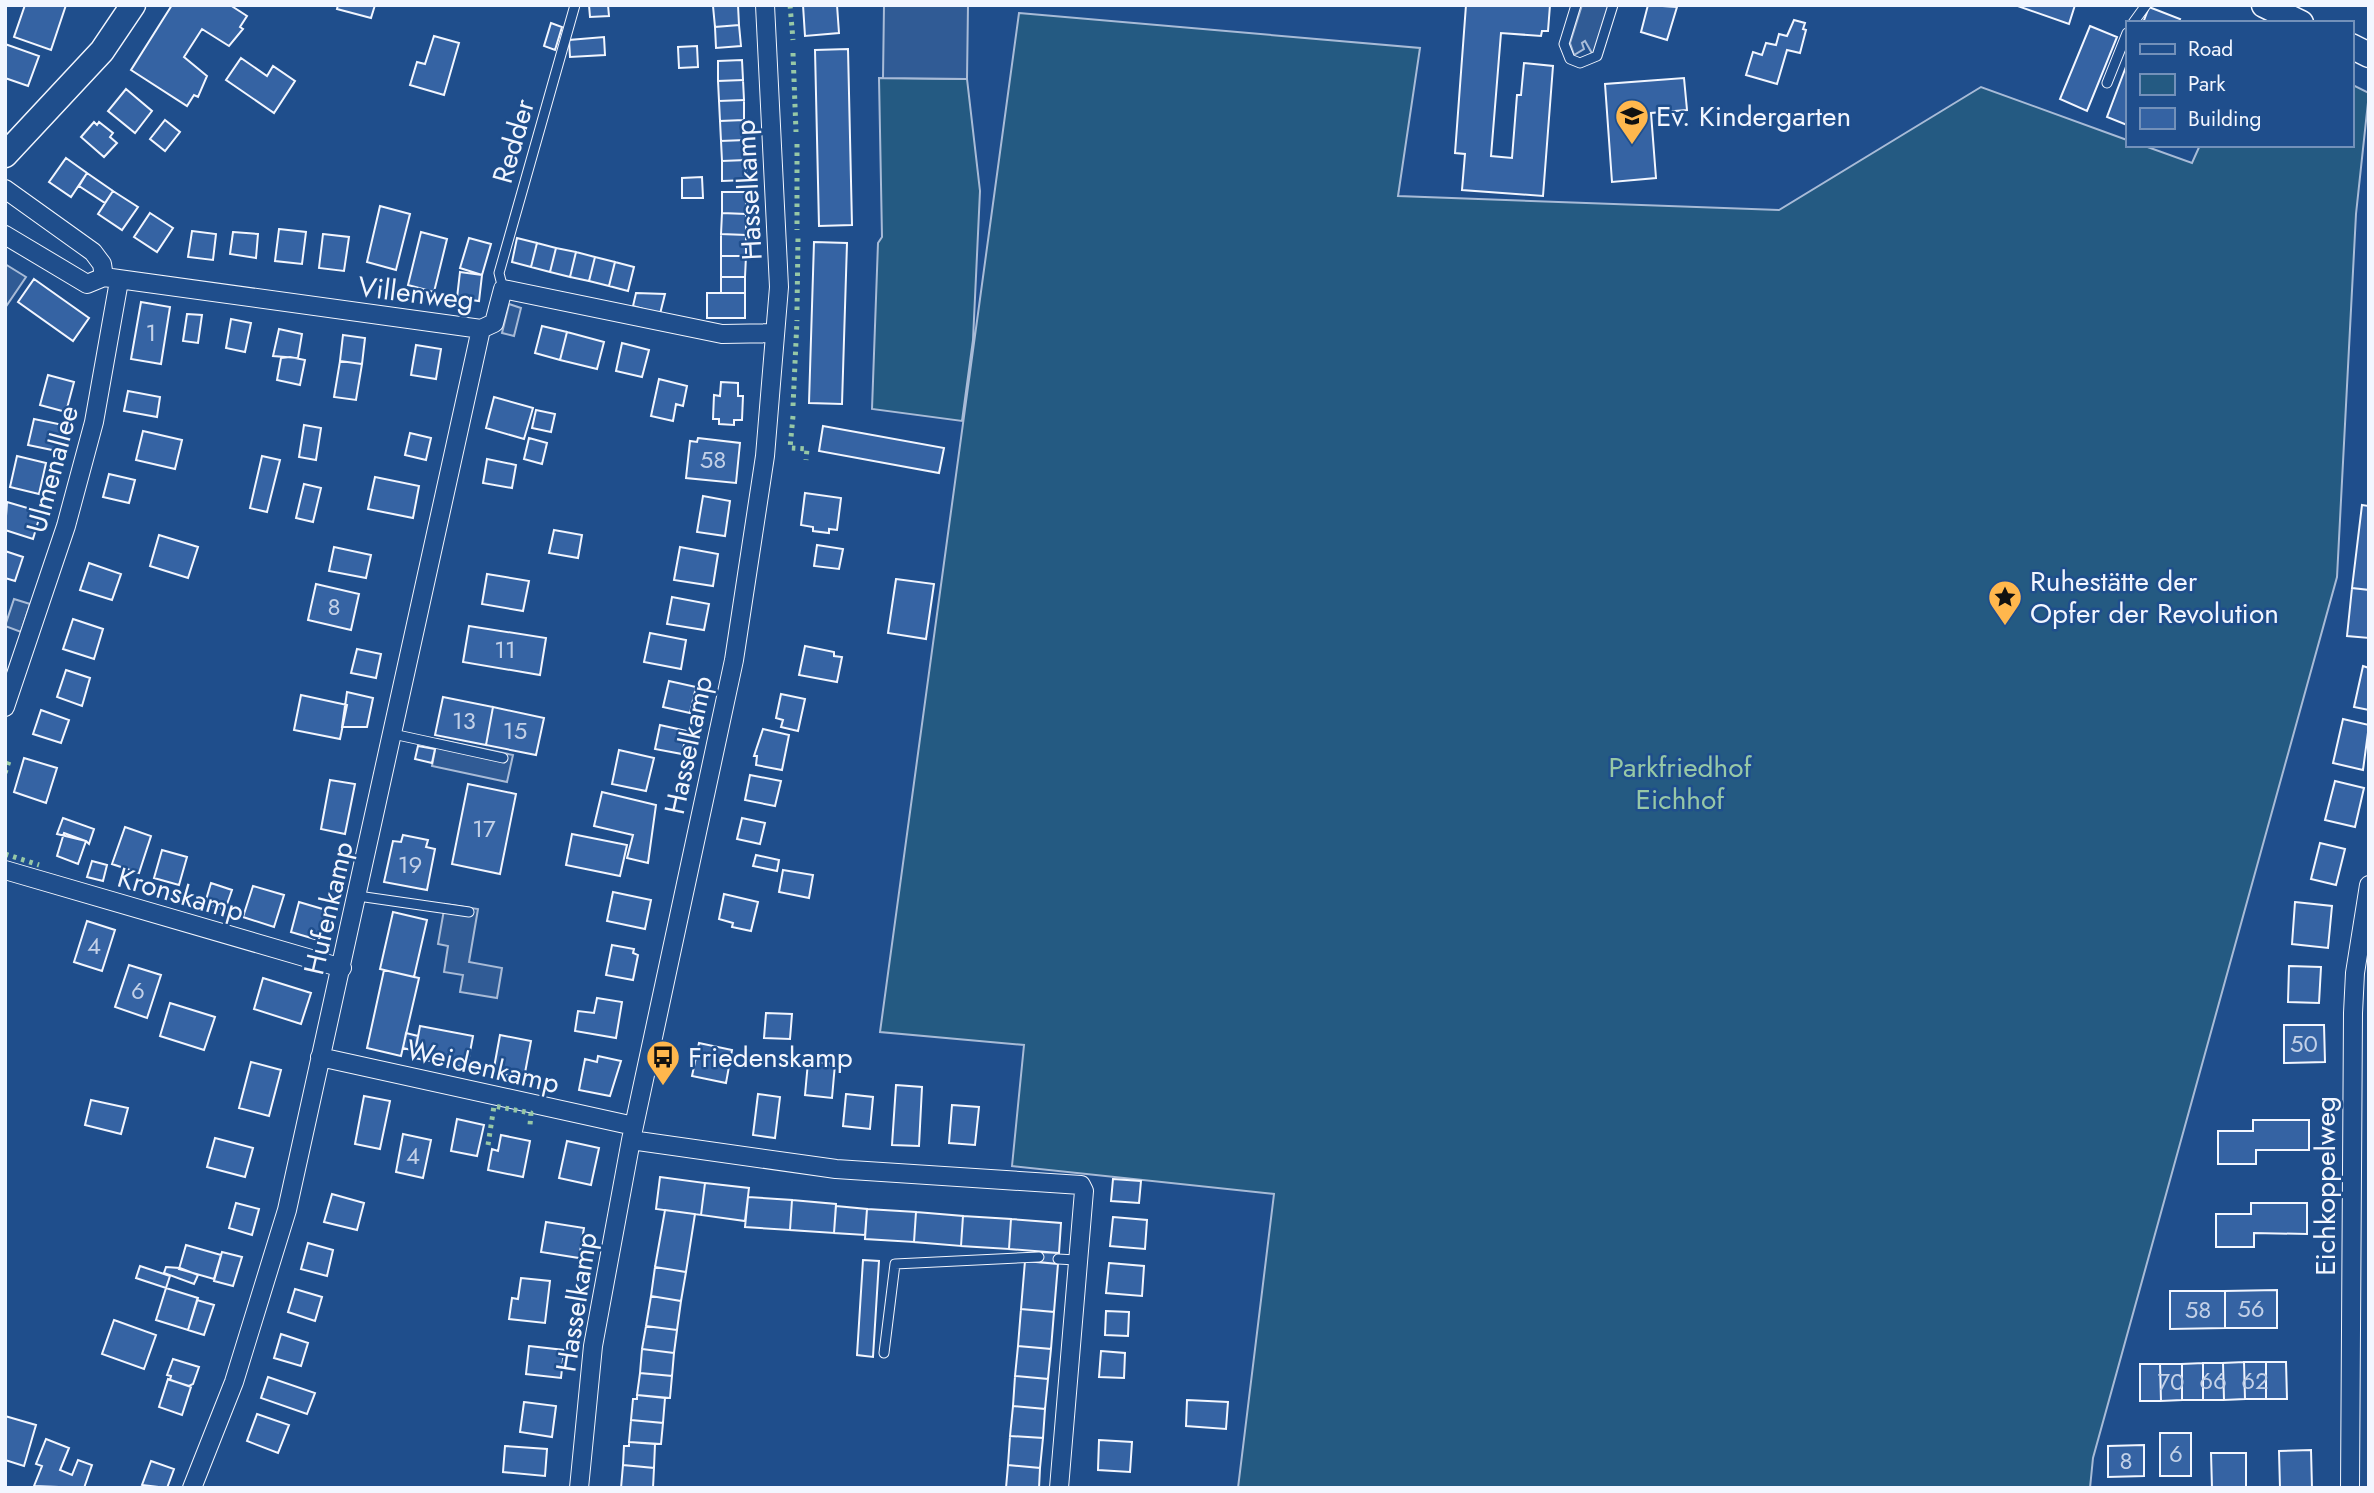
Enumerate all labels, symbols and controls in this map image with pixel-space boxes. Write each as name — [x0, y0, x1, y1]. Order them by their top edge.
legend — [2126, 21, 2353, 147]
text: Road — [2188, 34, 2233, 64]
text: Park — [2188, 69, 2226, 99]
street label: Redder — [482, 94, 545, 188]
place label: Ev. Kindergarten — [1656, 96, 1851, 137]
school or university icon: Ev. Kindergarten — [1613, 97, 1651, 146]
text: Building — [2188, 104, 2261, 134]
street label: Hasselkamp — [724, 119, 773, 261]
street label: Villenweg — [356, 266, 476, 321]
house number: 1 — [146, 315, 156, 350]
street label: Ulmenallee — [16, 401, 89, 537]
house number: 58 — [700, 442, 726, 477]
place label: Ruhestätte der Opfer der Revolution — [2030, 561, 2279, 634]
place icon: Ruhestätte der Opfer der Revolution — [1986, 578, 2024, 627]
house number: 8 — [327, 589, 341, 624]
house number: 11 — [494, 632, 516, 667]
street label: Hasselkamp — [654, 672, 723, 818]
house number: 13 — [452, 703, 476, 738]
house number: 15 — [503, 713, 527, 748]
park label: Parkfriedhof Eichhof — [1608, 747, 1753, 820]
house number: 17 — [472, 811, 496, 846]
street label: Hufenkamp — [293, 838, 364, 979]
house number: 19 — [398, 847, 422, 882]
street label: Kronskamp — [113, 857, 249, 932]
house number: 4 — [87, 928, 101, 963]
house number: 6 — [131, 973, 145, 1008]
house number: 50 — [2290, 1026, 2318, 1061]
street label: Weidenkamp — [402, 1029, 563, 1104]
place label: Friedenskamp — [688, 1037, 853, 1078]
bus stop icon: Friedenskamp — [644, 1038, 682, 1087]
street label: Eichkoppelweg — [2305, 1096, 2346, 1276]
house number: 4 — [406, 1138, 420, 1173]
street label: Hasselkamp — [545, 1229, 608, 1375]
house number: 56 — [2237, 1291, 2265, 1326]
house number: 58 — [2185, 1292, 2211, 1327]
house number: 66 — [2199, 1363, 2227, 1398]
house number: 62 — [2241, 1363, 2269, 1398]
house number: 70 — [2158, 1364, 2185, 1399]
house number: 6 — [2169, 1436, 2183, 1471]
house number: 8 — [2119, 1443, 2133, 1478]

